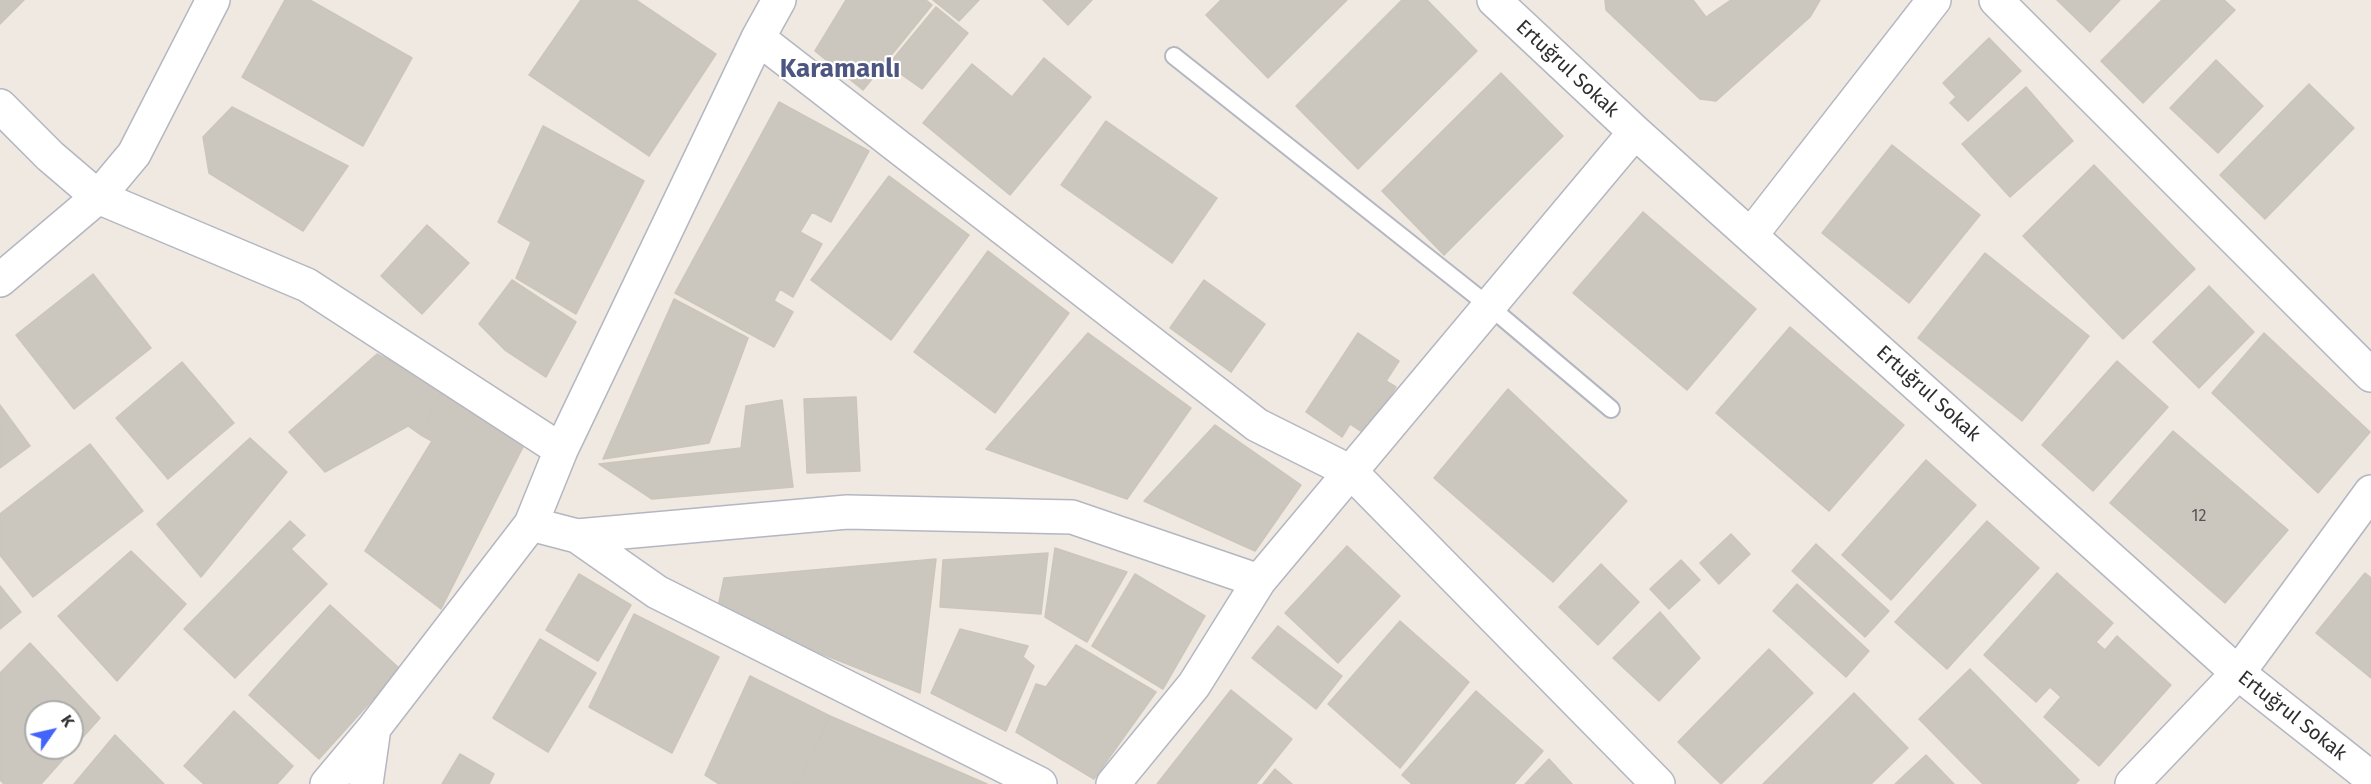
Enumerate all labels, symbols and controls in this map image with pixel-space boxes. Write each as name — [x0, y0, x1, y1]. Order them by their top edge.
street label: Ertuğrul Sokak — [1511, 15, 1623, 123]
district label: Karamanlı — [780, 54, 900, 86]
street label: Ertuğrul Sokak — [1871, 341, 1985, 447]
house number: 12 — [2192, 507, 2206, 527]
street label: Ertuğrul Sokak — [2233, 666, 2351, 766]
north arrow — [24, 700, 84, 760]
text: K — [57, 711, 78, 730]

